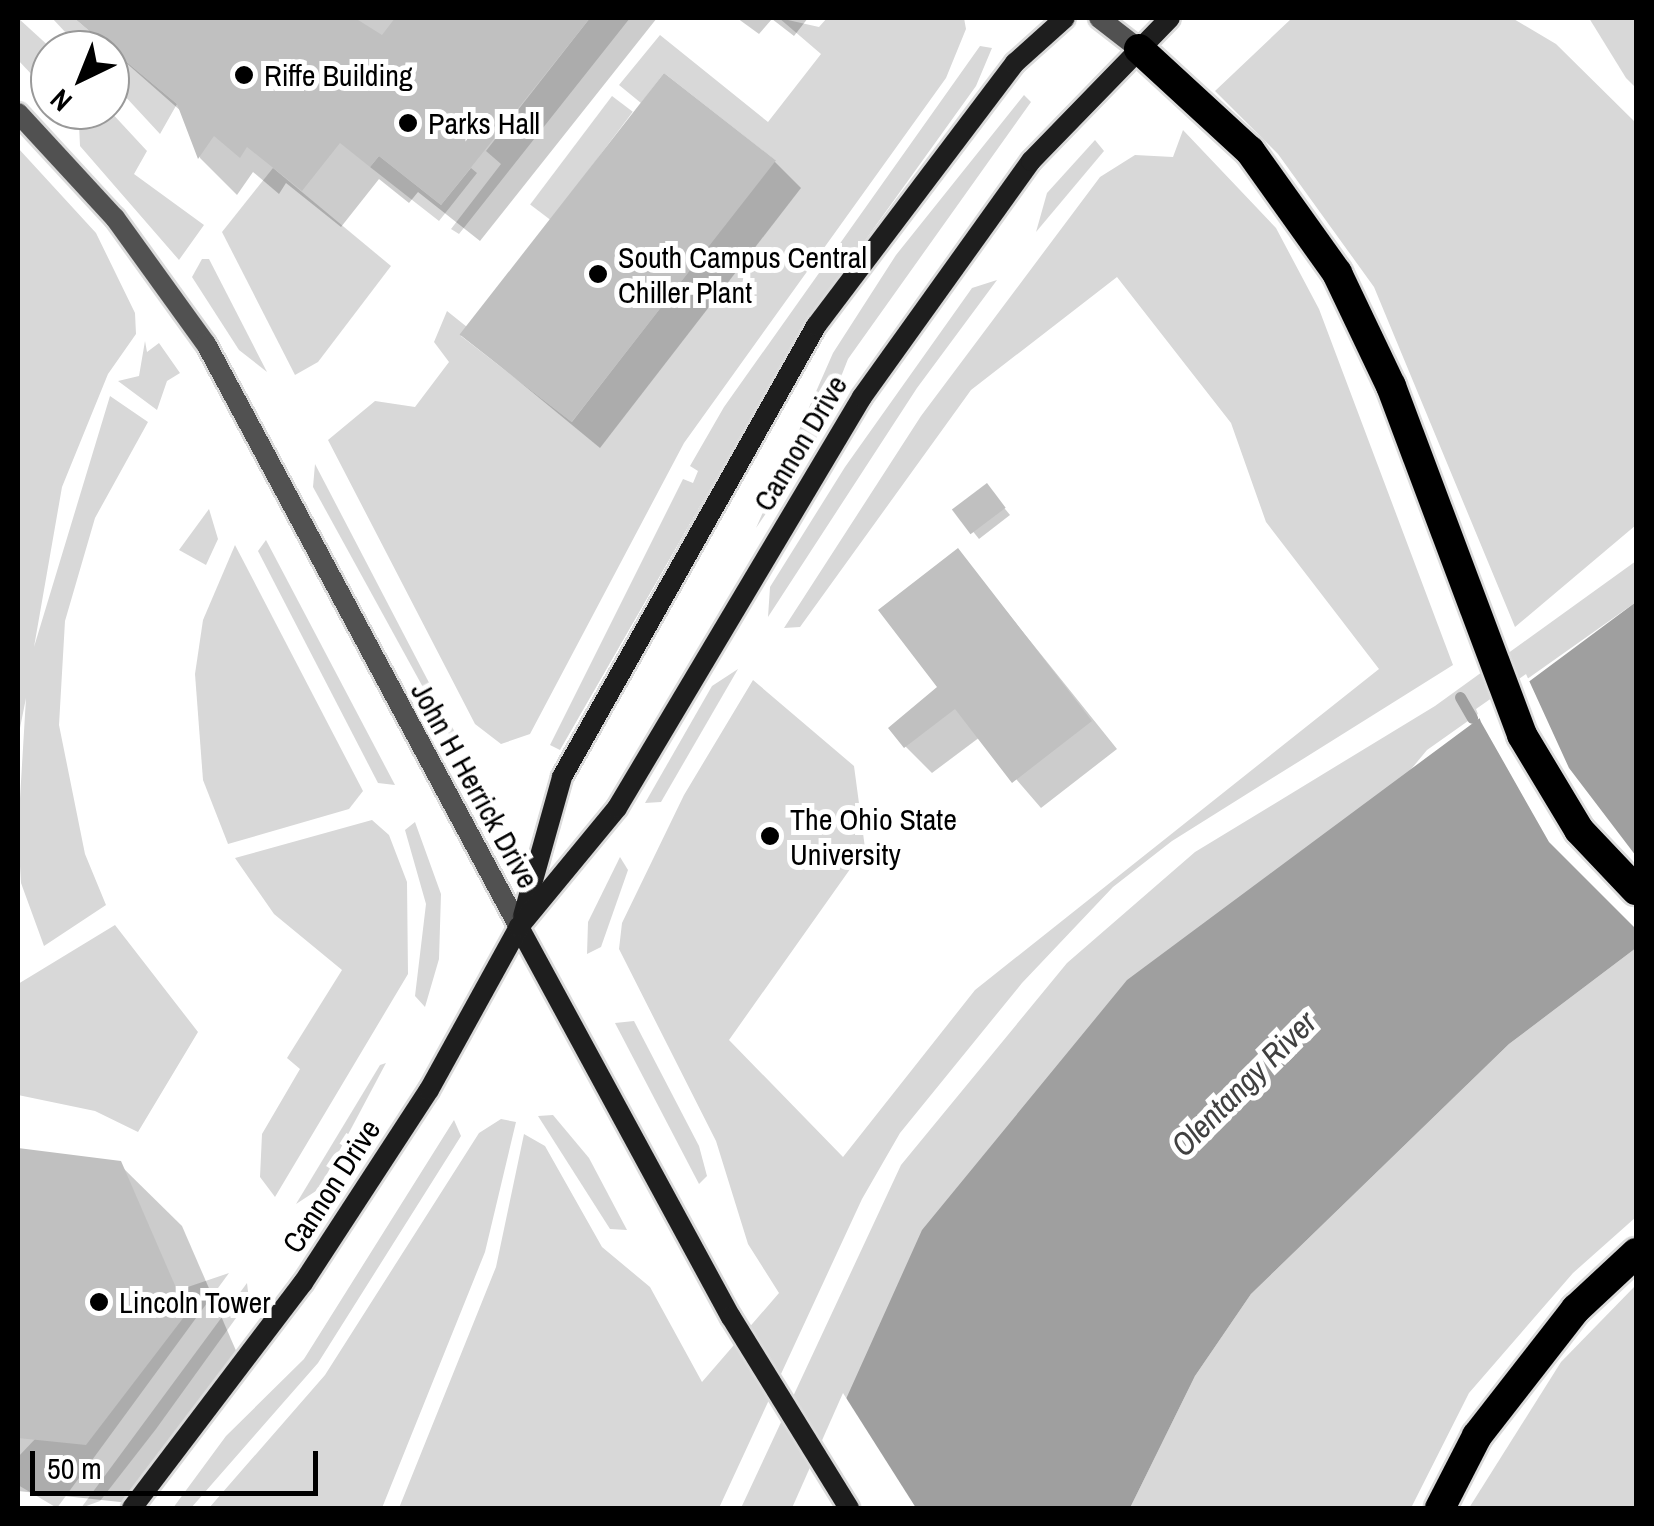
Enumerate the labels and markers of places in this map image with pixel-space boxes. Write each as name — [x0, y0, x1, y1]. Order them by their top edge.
place label: Riffe Building — [264, 57, 413, 93]
marker: Riffe Building — [233, 64, 255, 86]
place label: Parks Hall — [428, 105, 540, 141]
marker: Parks Hall — [397, 112, 419, 134]
place label: South Campus Central Chiller Plant — [618, 239, 867, 310]
marker: South Campus Central Chiller Plant — [587, 263, 609, 285]
place label: The Ohio State University — [790, 801, 957, 872]
marker: The Ohio State University — [759, 825, 781, 847]
place label: Lincoln Tower — [119, 1284, 271, 1320]
marker: Lincoln Tower — [88, 1291, 110, 1313]

